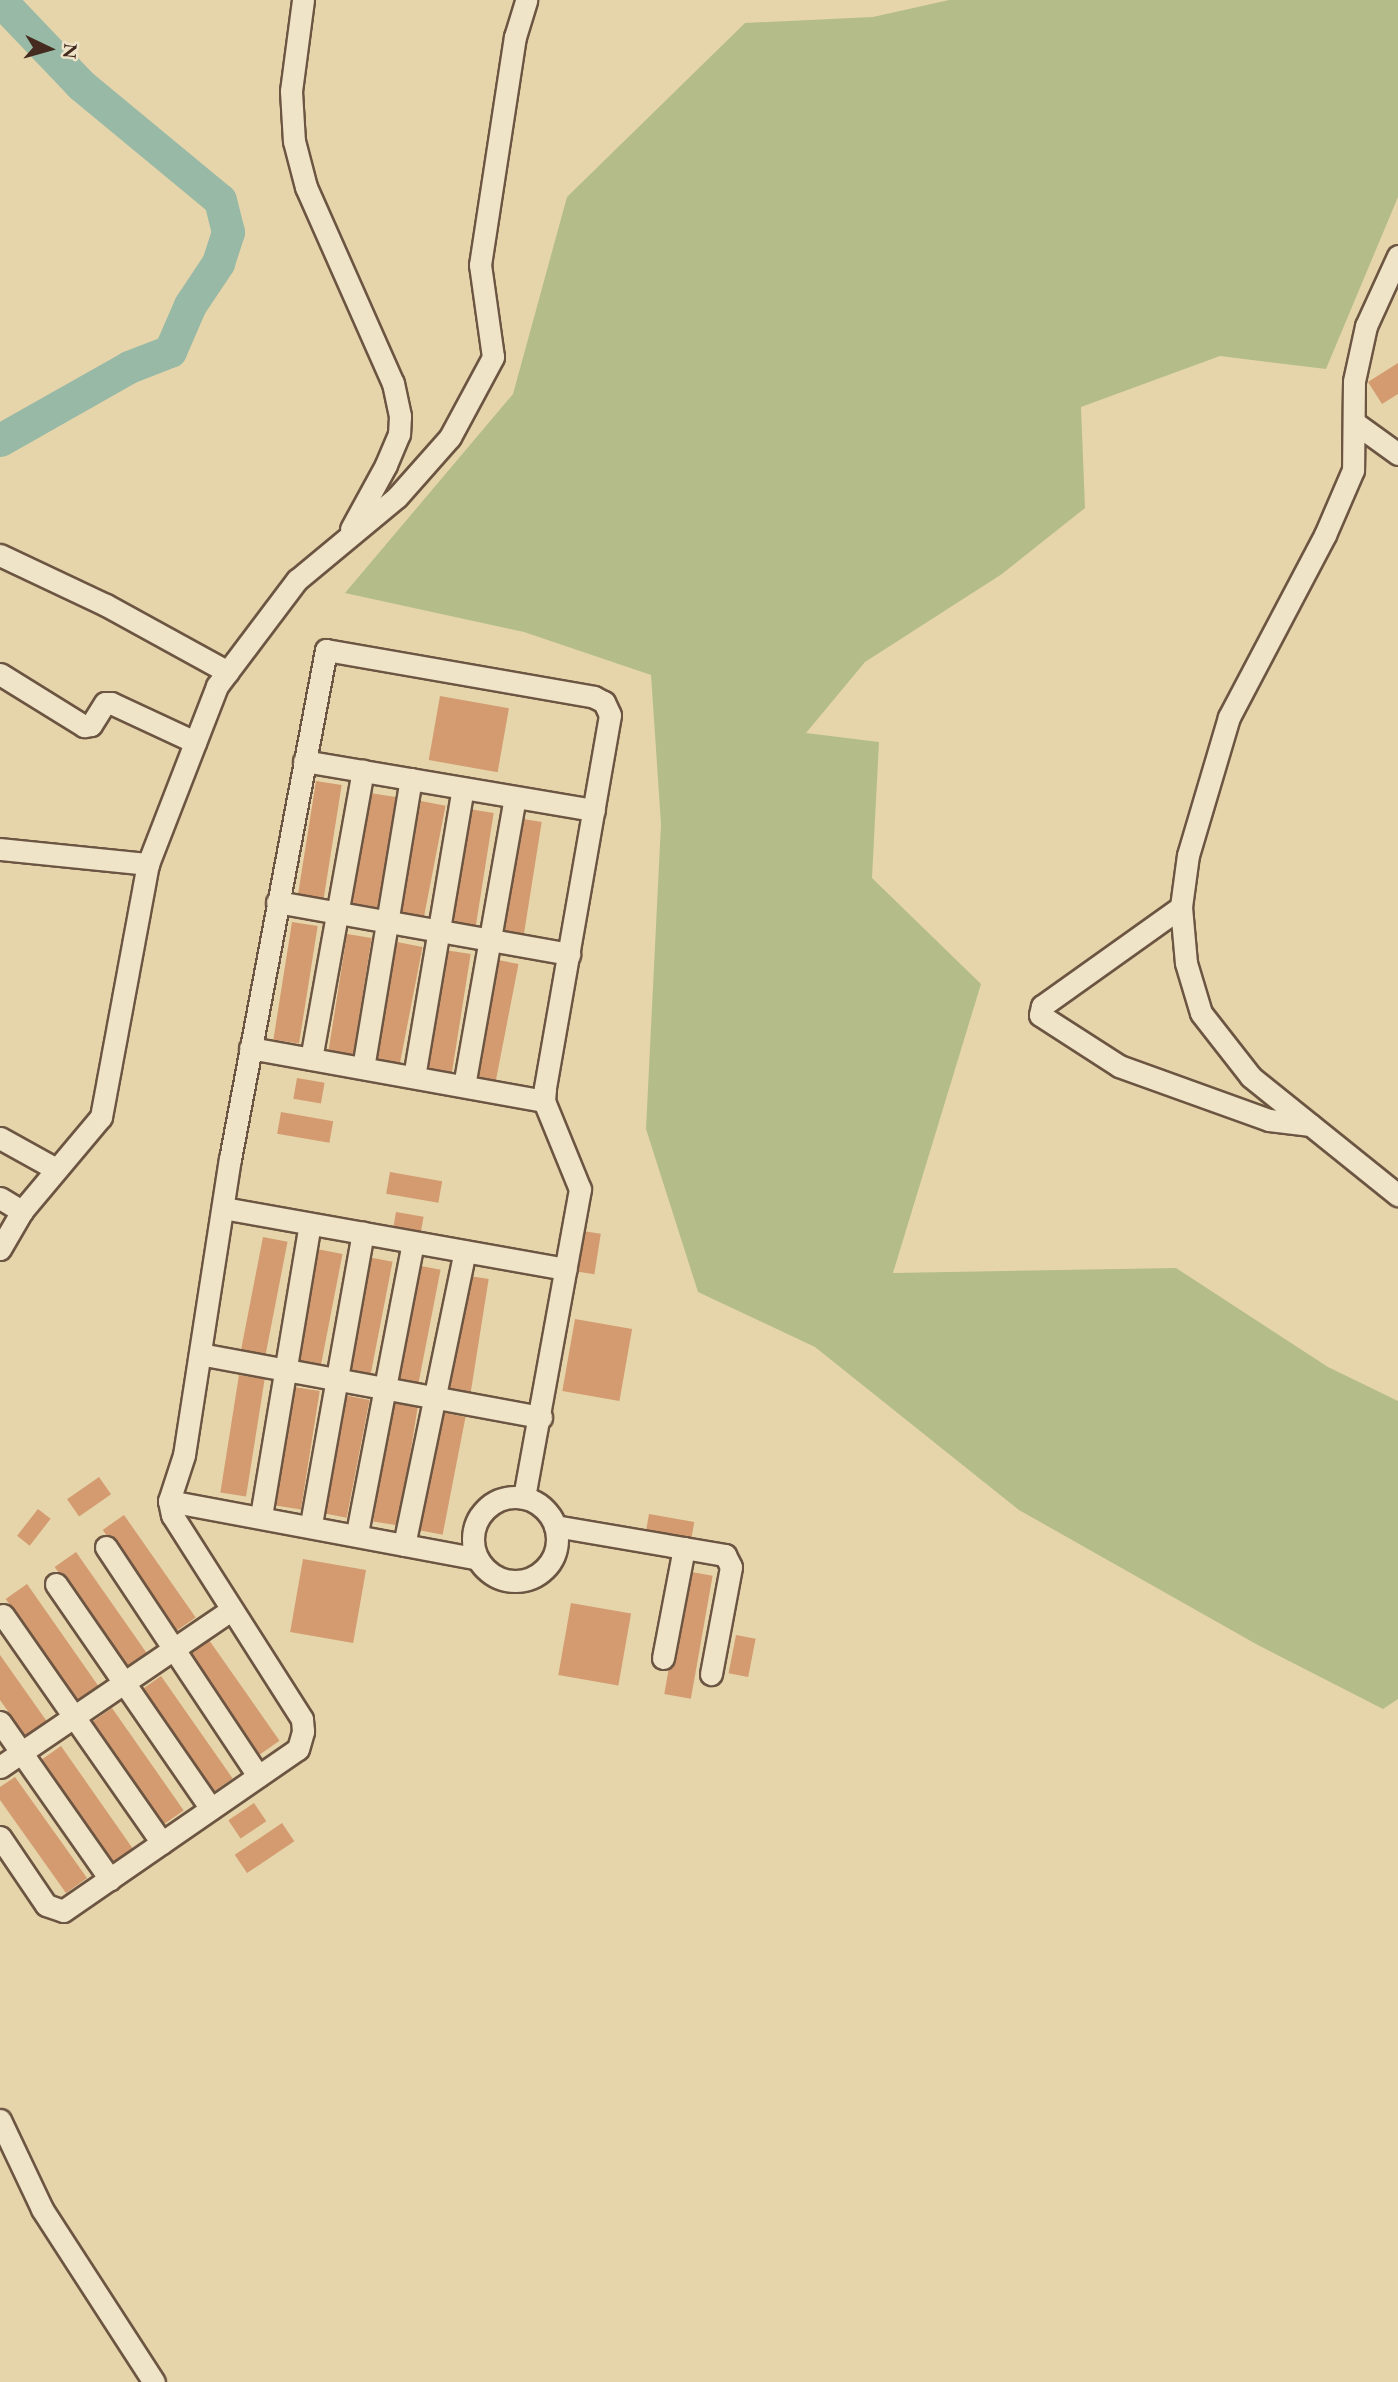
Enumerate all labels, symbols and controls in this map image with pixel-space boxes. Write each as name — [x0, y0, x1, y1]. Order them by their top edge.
north arrow — [14, 14, 84, 84]
text: N — [57, 42, 84, 60]

